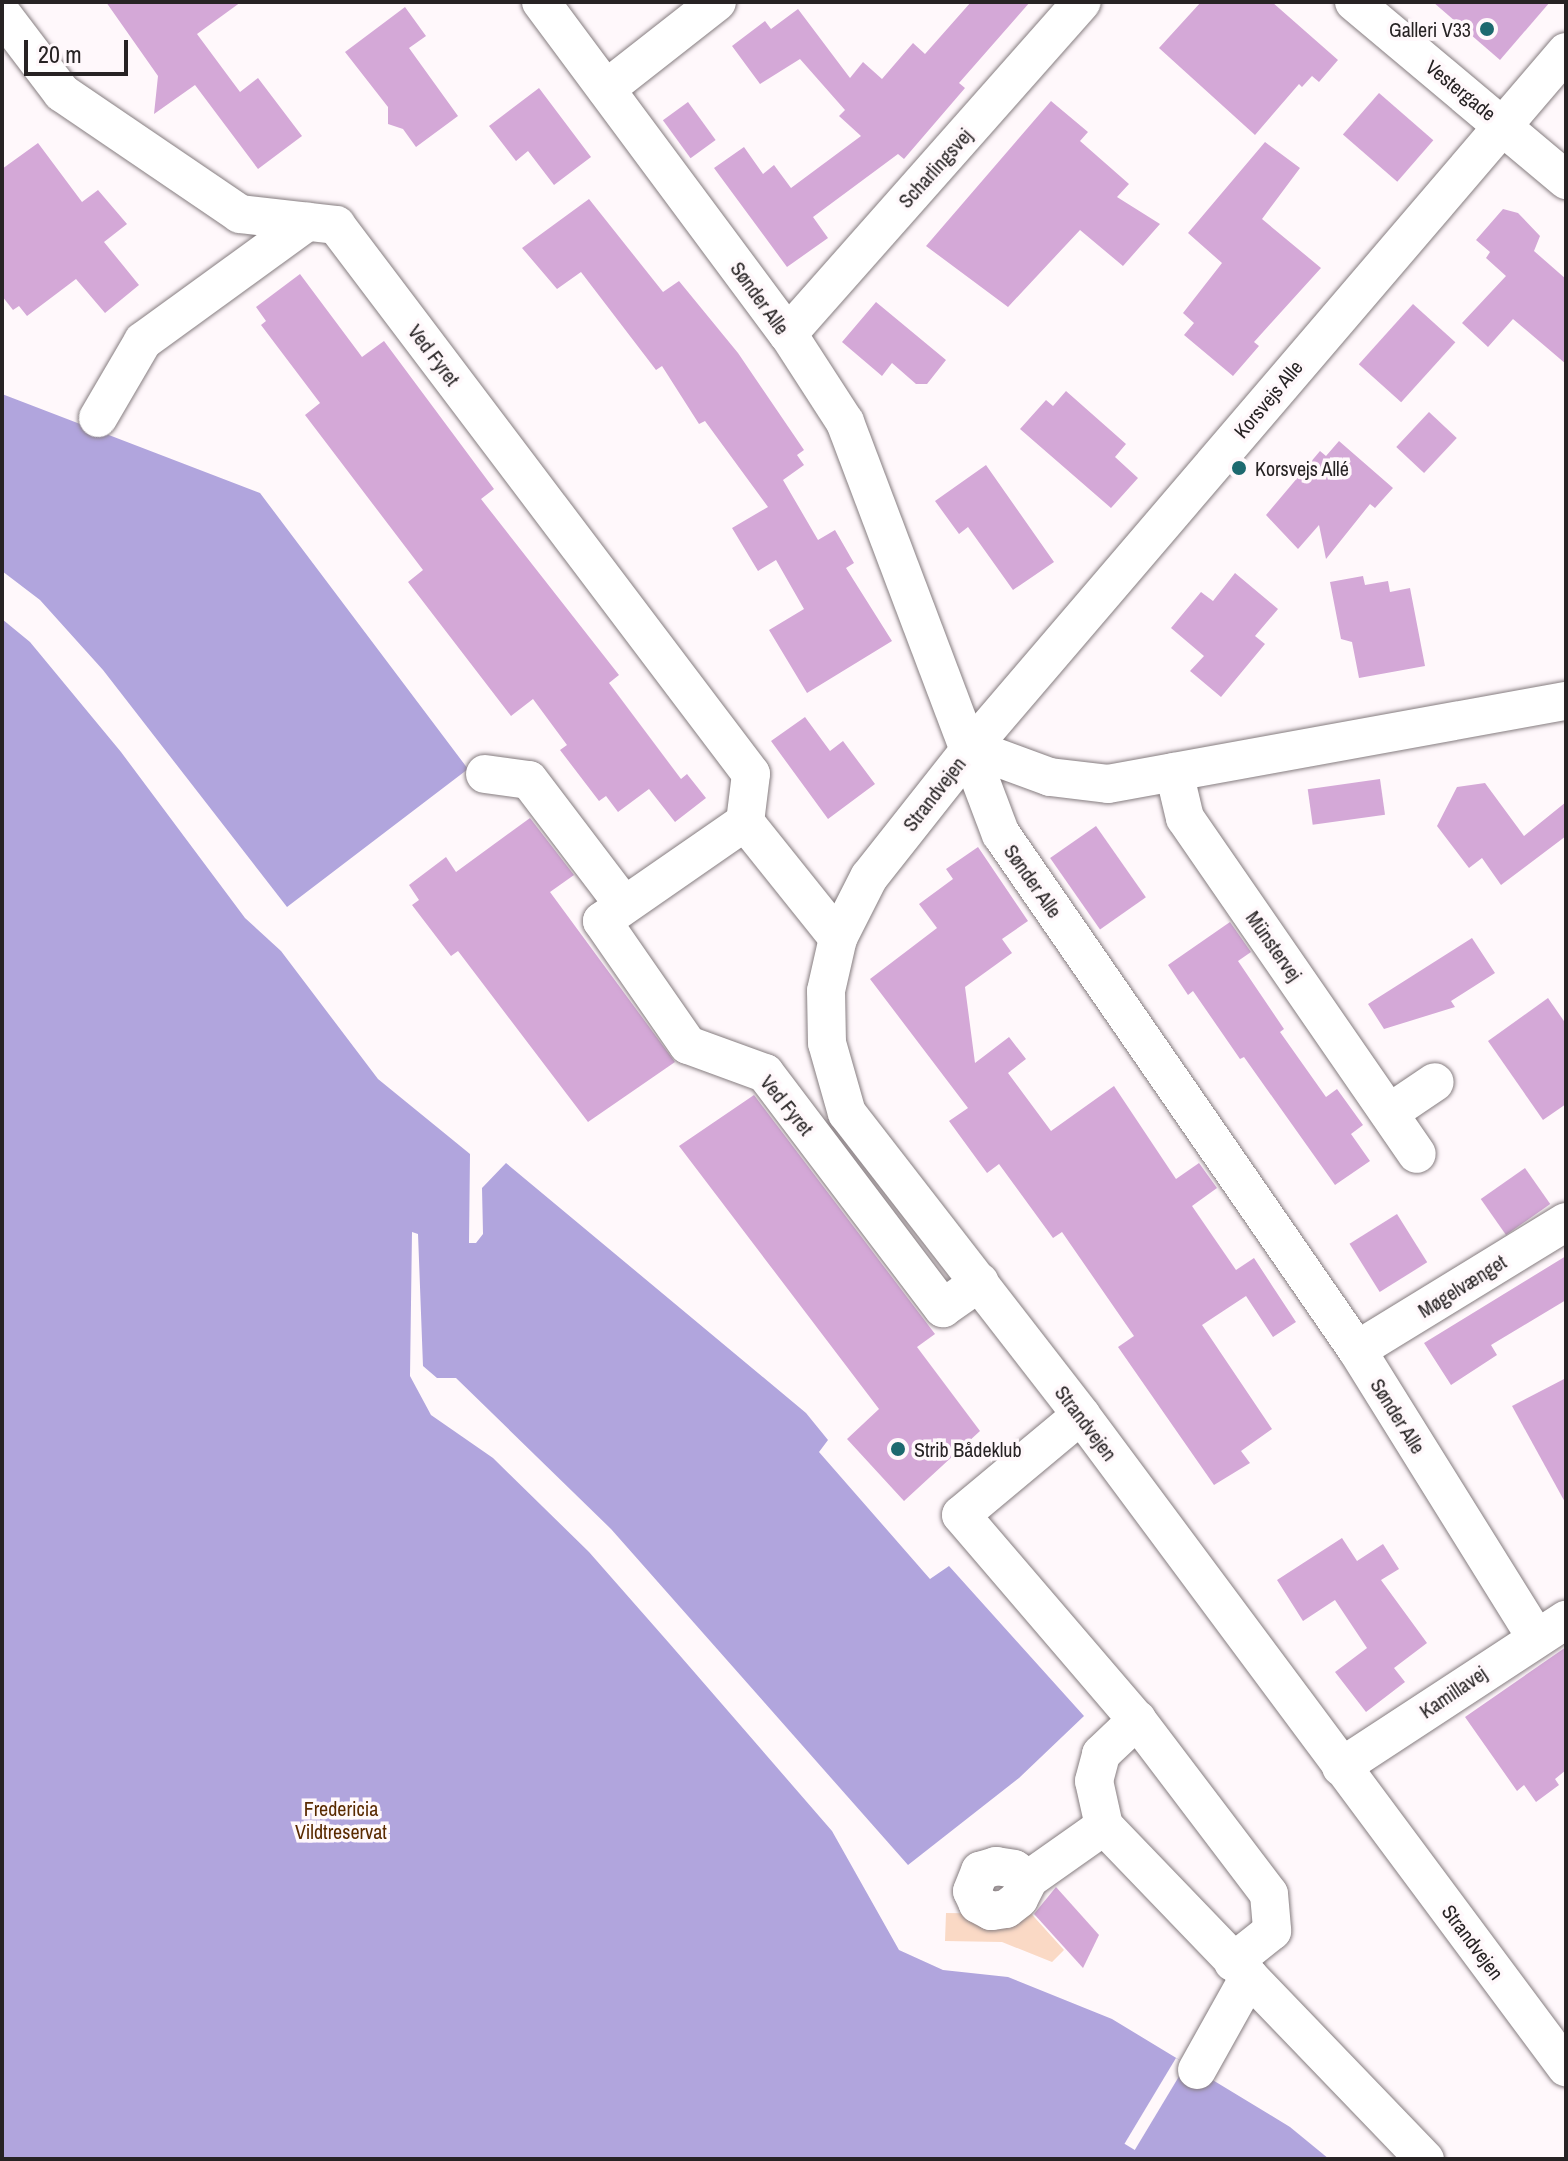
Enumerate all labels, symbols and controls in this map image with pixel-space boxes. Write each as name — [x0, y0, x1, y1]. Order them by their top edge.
place label: Galleri V33 — [1389, 17, 1471, 41]
marker: Galleri V33 — [1478, 20, 1496, 38]
scale bar — [28, 24, 132, 74]
text: 20 m — [38, 38, 82, 70]
street label: Vestergade — [1421, 55, 1501, 125]
street label: Scharlingsvej — [893, 123, 977, 213]
street label: Sønder Alle — [725, 257, 795, 339]
street label: Ved Fyret — [403, 320, 465, 390]
street label: Korsvejs Alle — [1228, 355, 1308, 443]
place label: Korsvejs Allé — [1255, 456, 1350, 480]
marker: Korsvejs Allé — [1230, 459, 1248, 477]
street label: Strandvejen — [898, 752, 970, 836]
street label: Sønder Alle — [999, 839, 1067, 923]
street label: Münstervej — [1241, 906, 1307, 986]
street label: Ved Fyret — [756, 1070, 818, 1140]
street label: Møgelvænget — [1414, 1249, 1510, 1323]
street label: Sønder Alle — [1365, 1374, 1431, 1458]
street label: Strandvejen — [1050, 1381, 1122, 1465]
place label: Strib Bådeklub — [914, 1437, 1022, 1461]
marker: Strib Bådeklub — [889, 1440, 907, 1458]
street label: Kamillavej — [1415, 1661, 1491, 1723]
park label: Fredericia Vildtreservat — [295, 1797, 387, 1844]
street label: Strandvejen — [1437, 1900, 1509, 1984]

